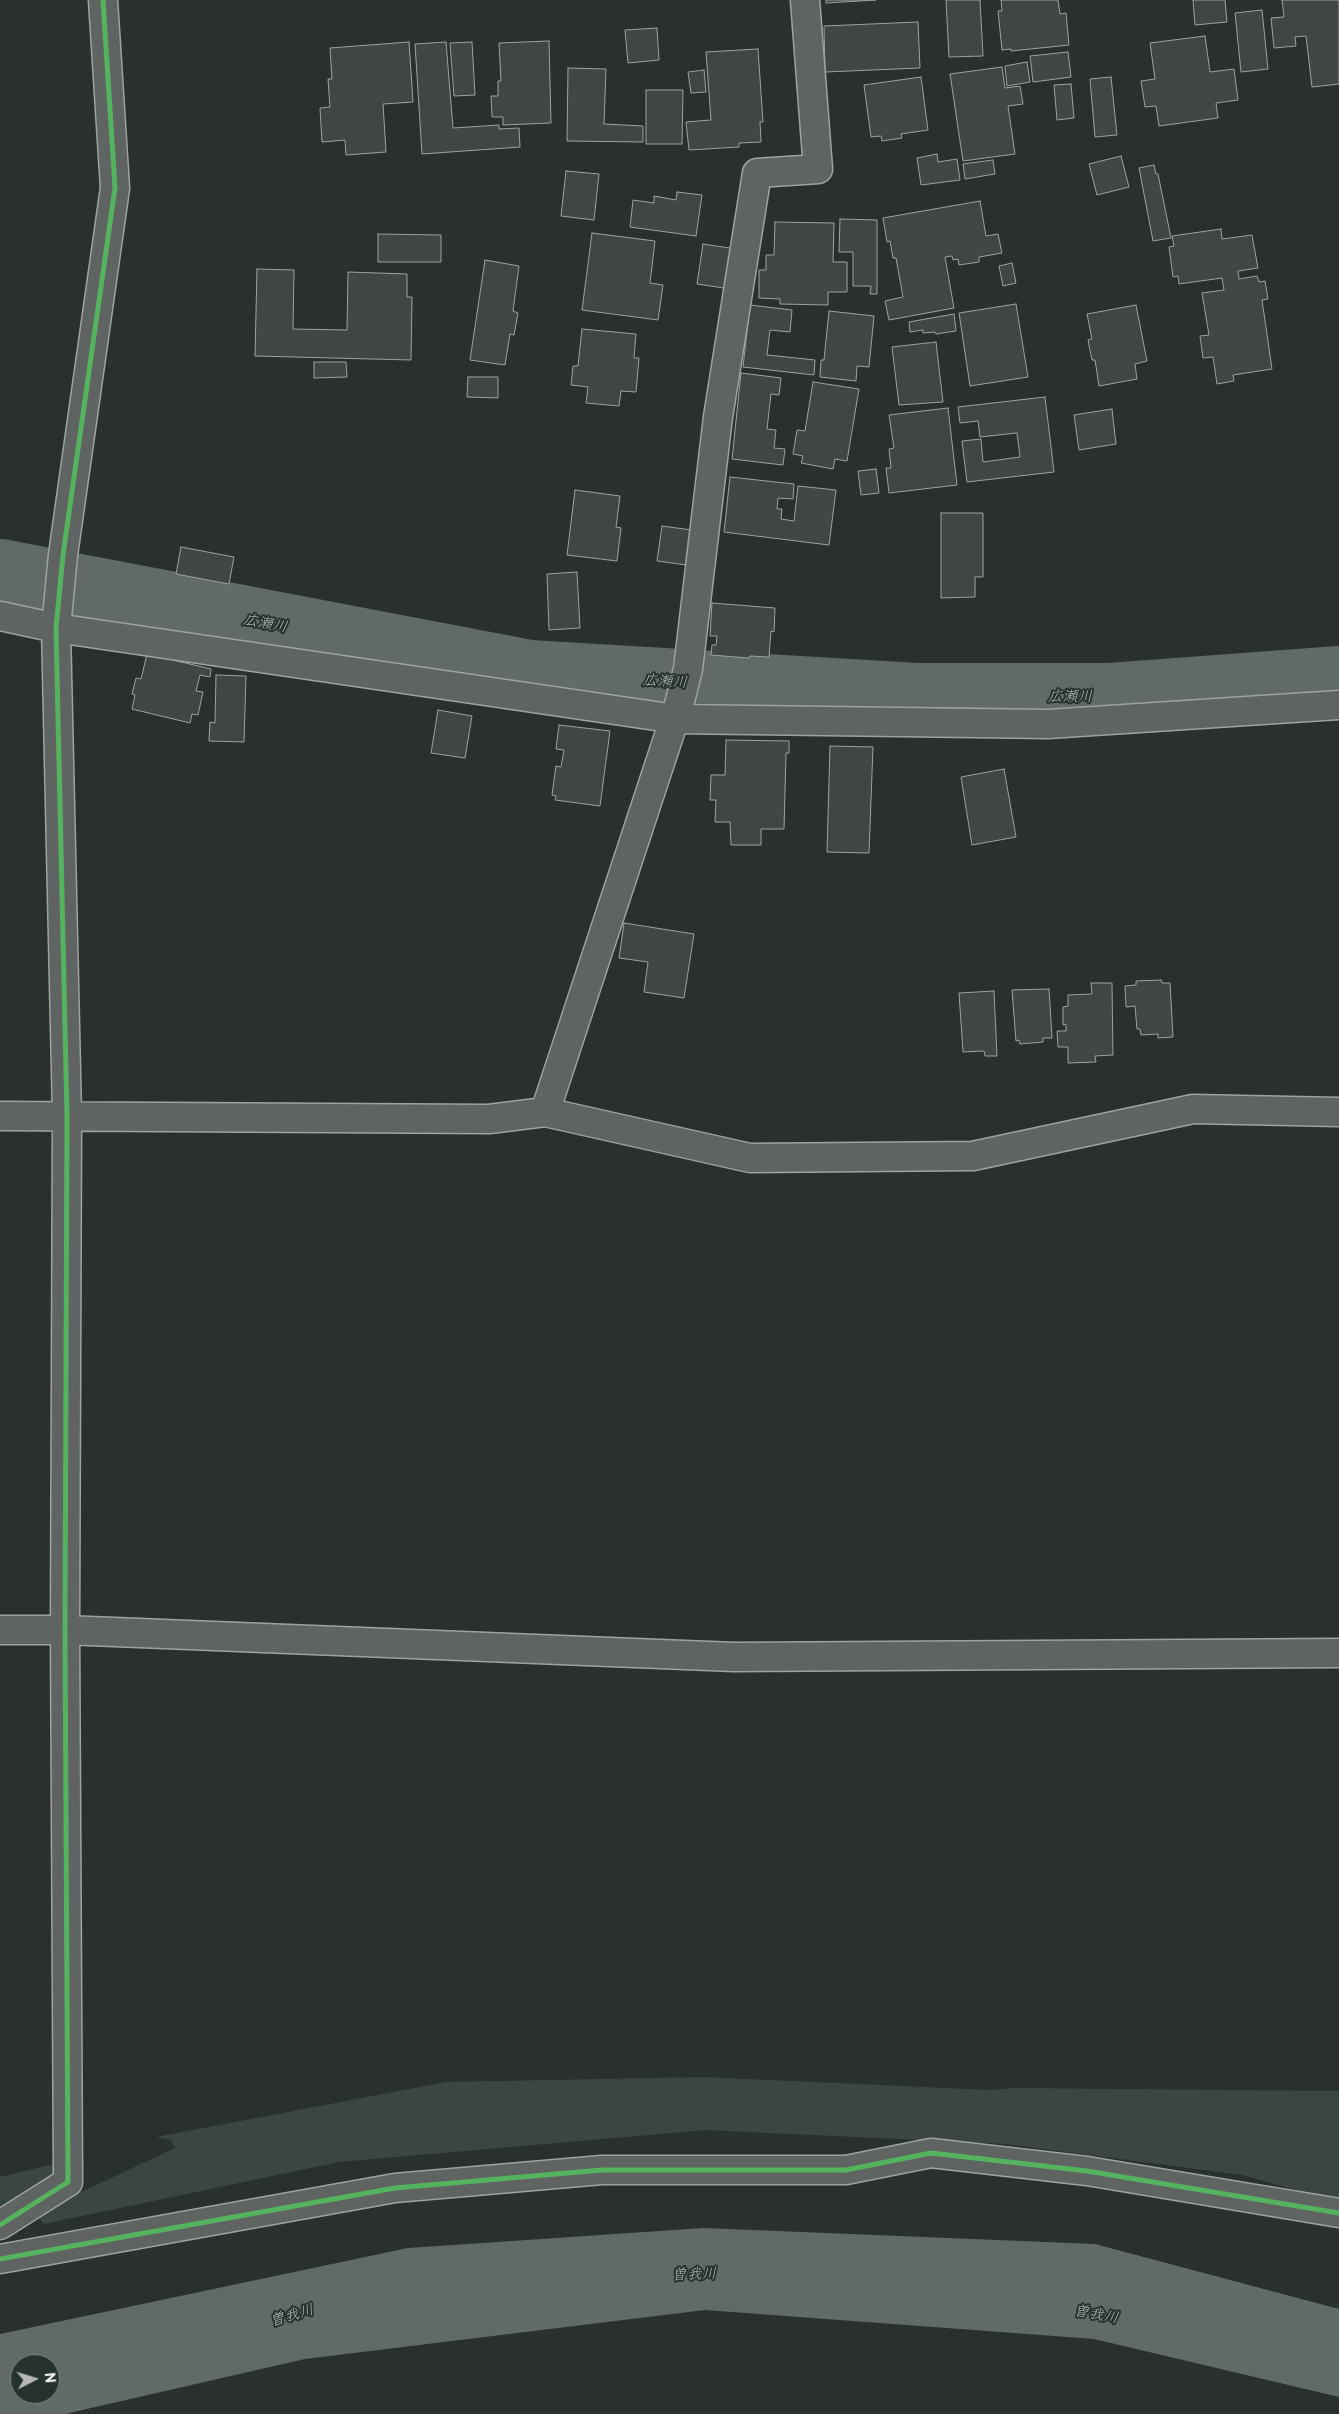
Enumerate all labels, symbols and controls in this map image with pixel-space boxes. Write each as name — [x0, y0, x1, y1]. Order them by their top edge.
water label: 広瀬川 — [241, 611, 289, 637]
water label: 広瀬川 — [642, 672, 688, 692]
water label: 広瀬川 — [1048, 688, 1092, 706]
water label: 曽我川 — [671, 2265, 717, 2285]
water label: 曽我川 — [268, 2301, 316, 2331]
water label: 曽我川 — [1072, 2302, 1120, 2328]
north arrow — [10, 2354, 60, 2404]
text: N — [41, 2372, 58, 2384]

